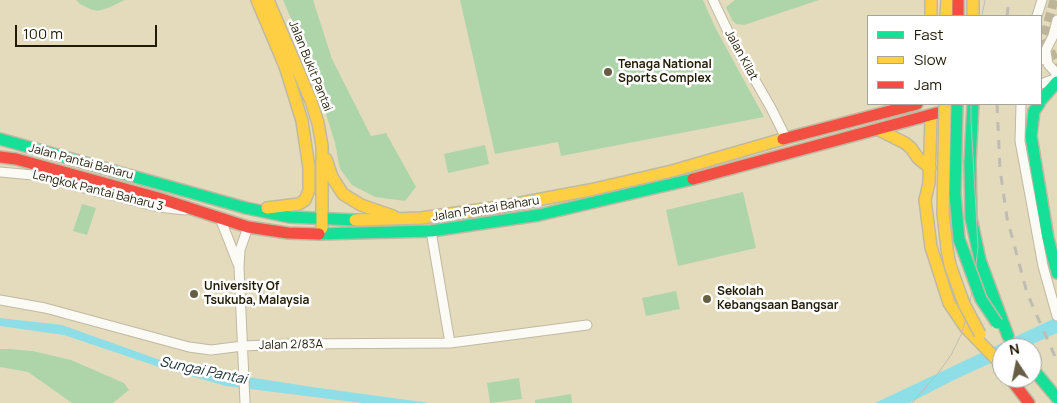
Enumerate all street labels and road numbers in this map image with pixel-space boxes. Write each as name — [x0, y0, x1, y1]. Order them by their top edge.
street label: Jalan Bukit Pantai — [285, 18, 335, 114]
street label: Jalan Kilat — [721, 27, 761, 83]
street label: Jalan Pantai Baharu — [27, 141, 135, 183]
street label: Lengkok Pantai Baharu 3 — [31, 168, 165, 214]
street label: Jalan Pantai Baharu — [432, 193, 540, 225]
street label: Jalan 2/83A — [259, 337, 323, 353]

